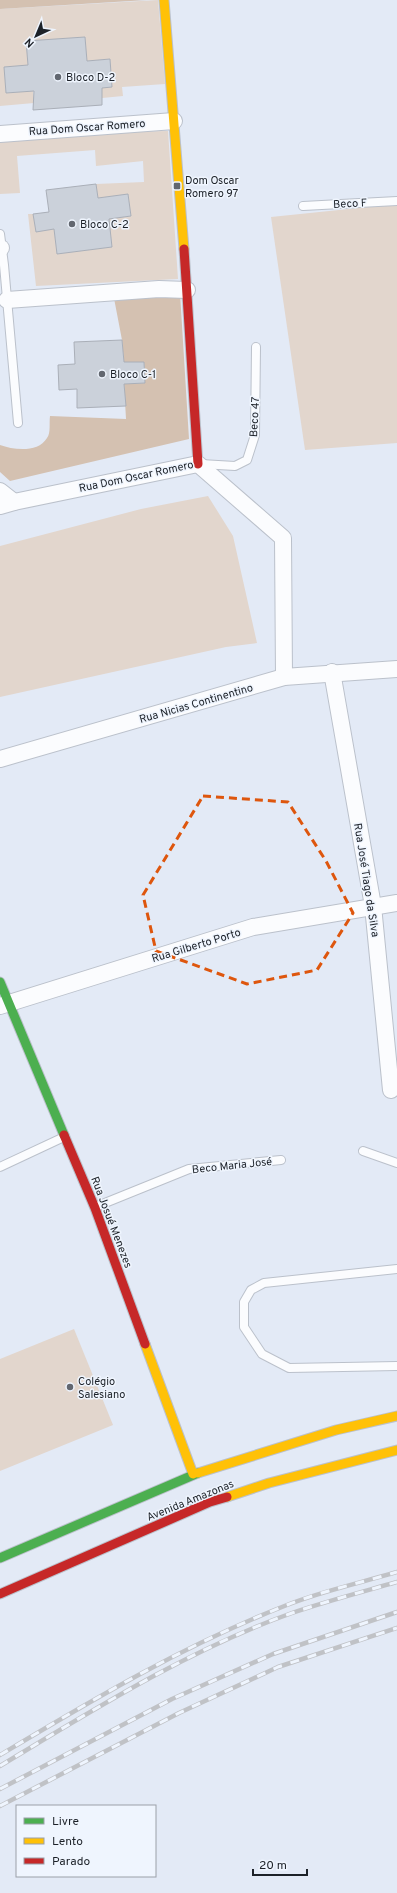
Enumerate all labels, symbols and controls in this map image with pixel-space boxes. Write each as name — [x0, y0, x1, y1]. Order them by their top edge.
north arrow — [16, 16, 56, 56]
text: N — [22, 35, 37, 50]
place label: Bloco D-2 — [66, 71, 115, 85]
marker: Bloco D-2 — [53, 72, 63, 82]
street label: Rua Dom Oscar Romero — [28, 117, 146, 139]
place label: Dom Oscar Romero 97 — [185, 174, 239, 201]
marker: Dom Oscar Romero 97 — [172, 181, 182, 191]
street label: Beco F — [333, 196, 367, 212]
place label: Bloco C-2 — [80, 218, 129, 232]
marker: Bloco C-2 — [67, 219, 77, 229]
place label: Bloco C-1 — [110, 368, 156, 382]
marker: Bloco C-1 — [97, 369, 107, 379]
street label: Beco 47 — [247, 396, 263, 438]
street label: Rua Dom Oscar Romero — [78, 458, 195, 496]
street label: Rua Nicias Continentino — [138, 681, 255, 727]
street label: Rua José Tiago da Silva — [350, 822, 382, 938]
street label: Rua Gilberto Porto — [150, 926, 242, 966]
street label: Beco Maria José — [191, 1155, 273, 1177]
street label: Rua Josué Menezes — [87, 1175, 135, 1270]
place label: Colégio Salesiano — [78, 1375, 125, 1402]
marker: Colégio Salesiano — [65, 1382, 75, 1392]
street label: Avenida Amazonas — [145, 1477, 236, 1525]
legend — [16, 1805, 156, 1877]
text: Livre — [52, 1814, 79, 1830]
text: Lento — [52, 1834, 83, 1850]
scale bar — [253, 1851, 307, 1877]
text: Parado — [52, 1854, 90, 1870]
text: 20 m — [259, 1858, 287, 1874]

